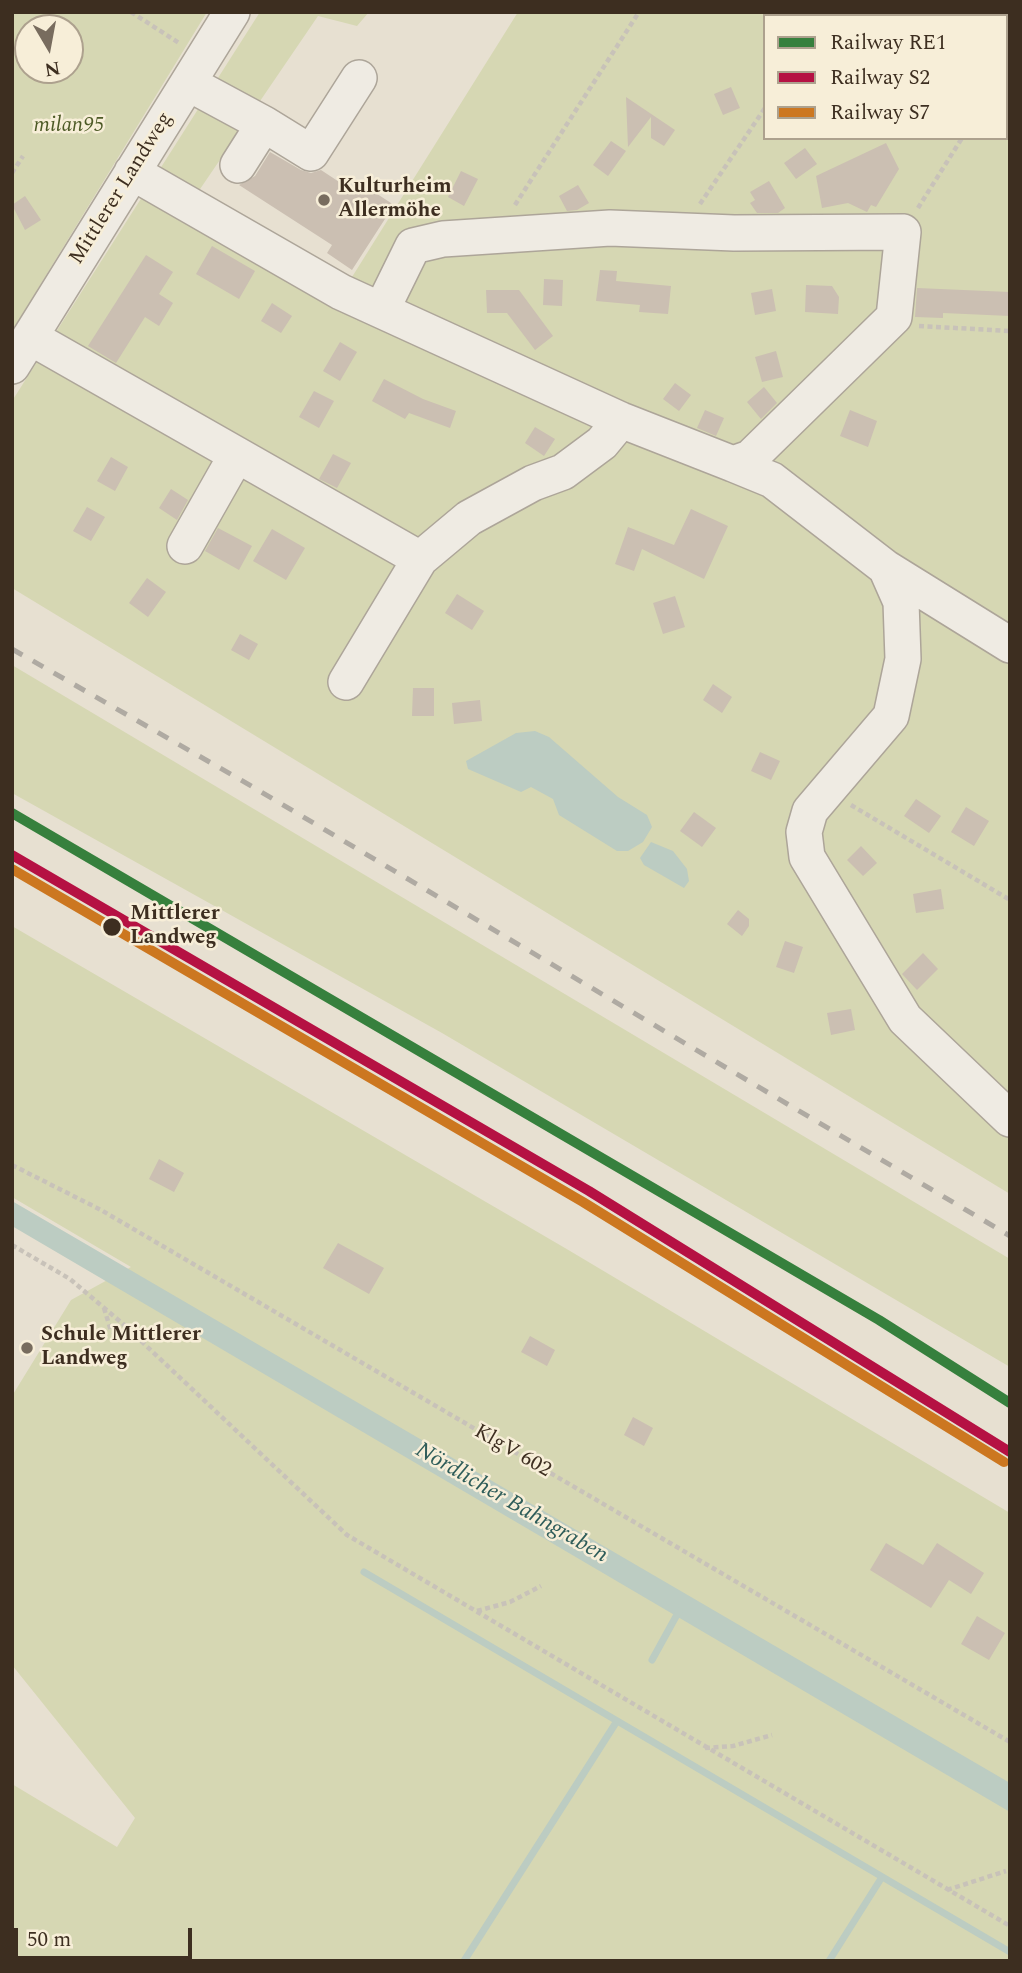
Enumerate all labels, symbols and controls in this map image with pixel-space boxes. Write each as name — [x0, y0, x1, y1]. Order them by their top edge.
north arrow — [14, 14, 84, 84]
legend — [763, 14, 1008, 140]
text: Railway RE1 — [830, 27, 947, 59]
text: N — [42, 53, 63, 84]
text: Railway S2 — [830, 62, 930, 94]
text: Railway S7 — [830, 97, 930, 129]
street label: Mittlerer Landweg — [65, 108, 179, 270]
park label: milan95 — [34, 114, 104, 140]
place label: Kulturheim Allermöhe — [338, 175, 452, 225]
marker: Kulturheim Allermöhe — [316, 192, 332, 208]
place label: Mittlerer Landweg — [130, 902, 220, 952]
marker: Mittlerer Landweg — [101, 916, 123, 938]
place label: Schule Mittlerer Landweg — [41, 1323, 201, 1373]
marker: Schule Mittlerer Landweg — [19, 1340, 35, 1356]
street label: KlgV 602 — [469, 1420, 555, 1484]
water label: Nördlicher Bahngraben — [410, 1438, 612, 1570]
scale bar — [18, 1913, 196, 1957]
text: 50 m — [27, 1924, 71, 1956]

